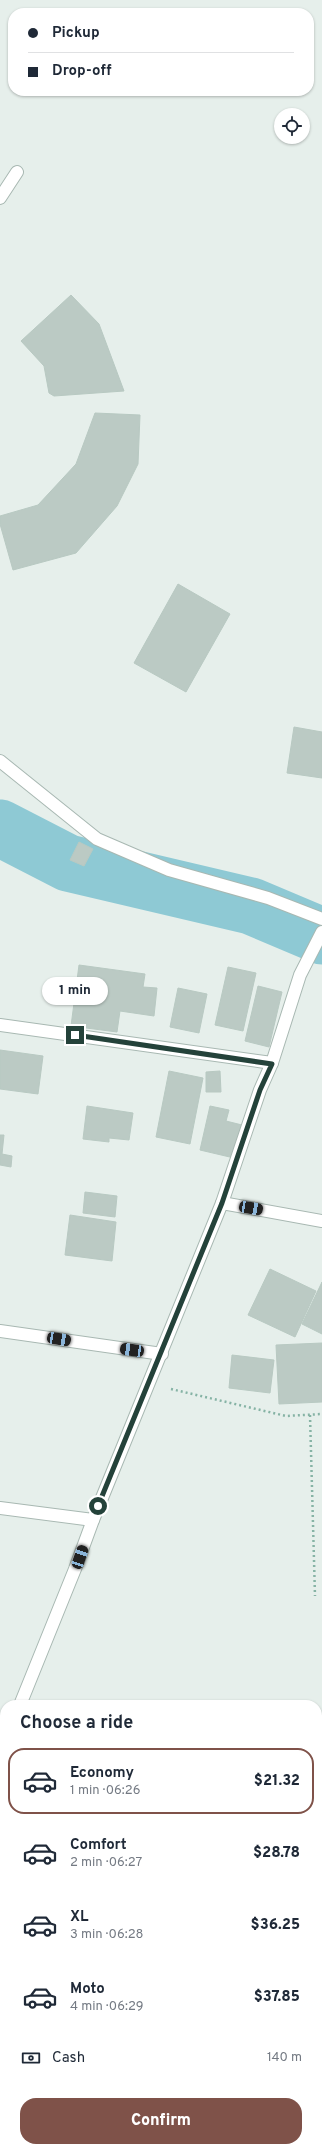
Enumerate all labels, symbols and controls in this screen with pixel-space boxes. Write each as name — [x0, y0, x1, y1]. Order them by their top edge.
text: Pickup — [52, 24, 100, 43]
text: Drop-off — [52, 62, 112, 81]
map controls — [274, 108, 310, 144]
button: locate — [274, 108, 310, 144]
callout: 1 min — [42, 977, 108, 1005]
text: 1 min — [59, 983, 91, 999]
route end — [66, 1026, 84, 1044]
car — [238, 1200, 264, 1216]
car — [46, 1331, 72, 1347]
car — [119, 1342, 145, 1358]
route start — [89, 1497, 107, 1515]
car — [70, 1544, 90, 1570]
text: Choose a ride — [20, 1712, 133, 1735]
icon: car — [22, 1763, 58, 1799]
text: Economy — [70, 1764, 134, 1783]
text: $21.32 — [254, 1772, 300, 1791]
text: 1 min · 06:26 — [70, 1783, 140, 1799]
icon: car — [22, 1835, 58, 1871]
text: Comfort — [70, 1836, 127, 1855]
text: $28.78 — [253, 1844, 300, 1863]
text: 2 min · 06:27 — [70, 1855, 142, 1871]
icon: car — [22, 1907, 58, 1943]
text: XL — [70, 1908, 88, 1927]
text: $36.25 — [251, 1916, 300, 1935]
text: 3 min · 06:28 — [70, 1927, 144, 1943]
icon: car — [22, 1979, 58, 2015]
text: Moto — [70, 1980, 105, 1999]
text: $37.85 — [254, 1988, 300, 2007]
text: 4 min · 06:29 — [70, 1999, 144, 2015]
icon: cash — [20, 2047, 42, 2069]
text: Cash — [52, 2049, 85, 2068]
text: 140 m — [267, 2050, 302, 2066]
button: Confirm — [20, 2098, 302, 2144]

